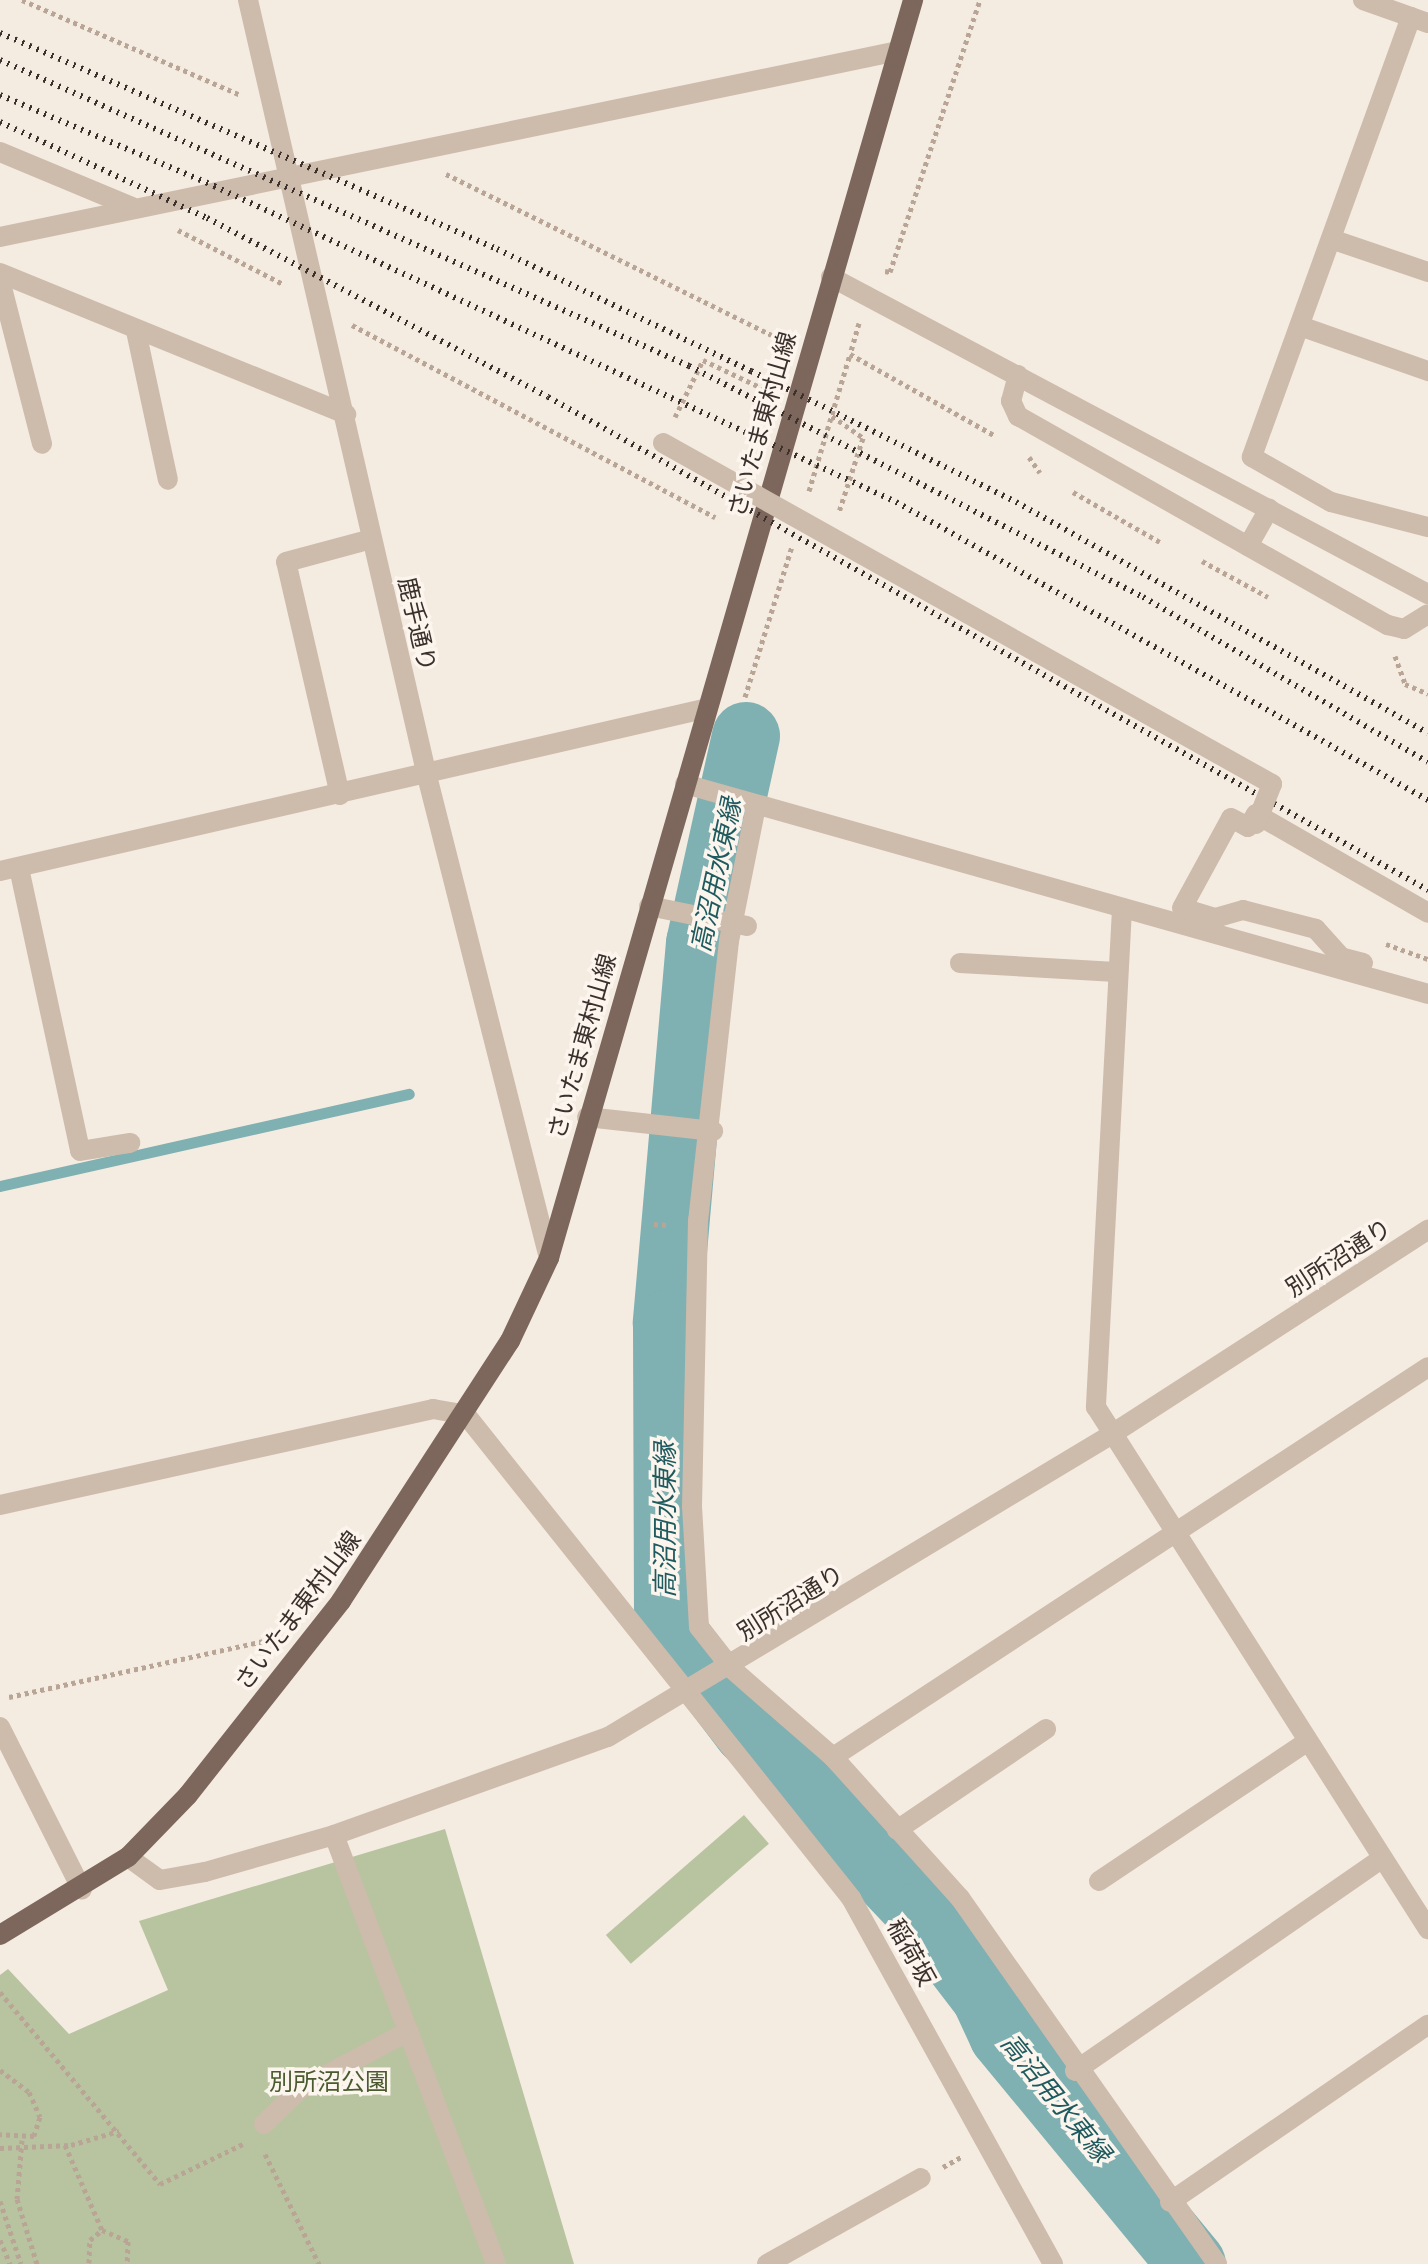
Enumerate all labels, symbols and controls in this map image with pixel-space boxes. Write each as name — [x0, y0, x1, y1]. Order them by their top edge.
street label: さいたま東村山線 — [721, 328, 801, 520]
street label: 鹿手通り — [393, 574, 443, 674]
water label: 高沼用水東縁 — [685, 795, 747, 955]
street label: さいたま東村山線 — [541, 950, 621, 1142]
street label: 別所沼通り — [1280, 1212, 1396, 1302]
water label: 高沼用水東縁 — [649, 1442, 681, 1598]
street label: さいたま東村山線 — [228, 1525, 366, 1695]
street label: 別所沼通り — [731, 1558, 849, 1646]
street label: 稲荷坂 — [882, 1914, 942, 1990]
water label: 高沼用水東縁 — [995, 2028, 1117, 2168]
park label: 別所沼公園 — [269, 2067, 389, 2095]

